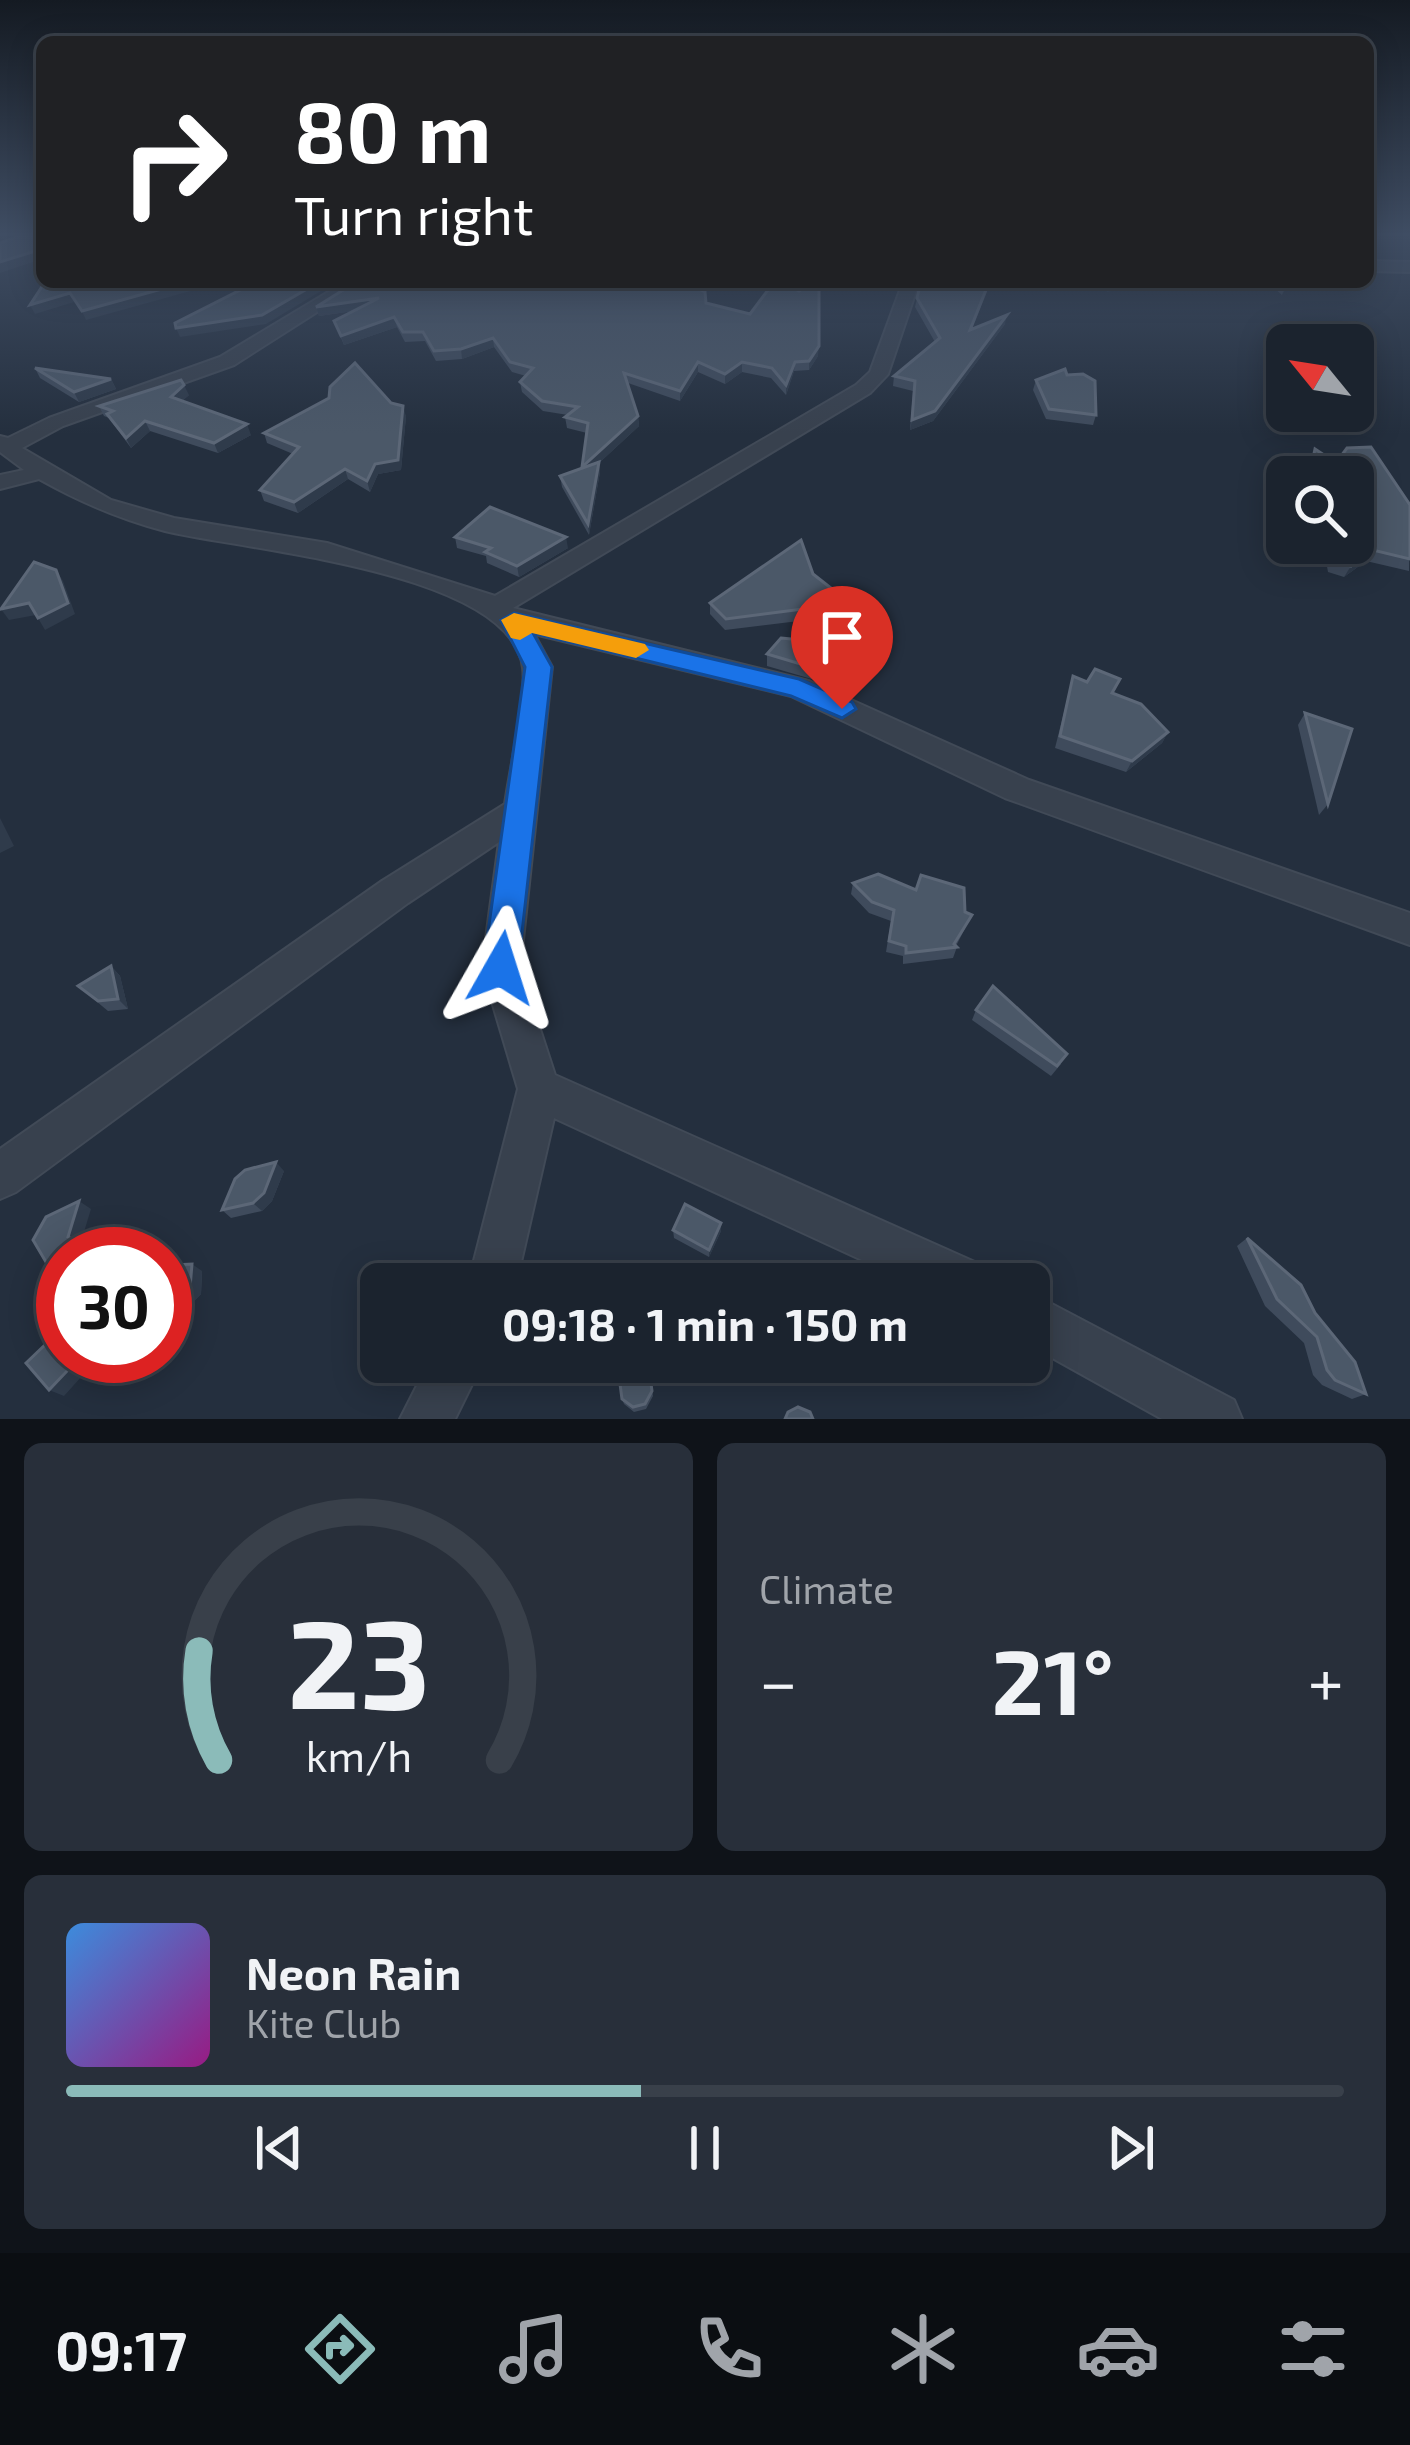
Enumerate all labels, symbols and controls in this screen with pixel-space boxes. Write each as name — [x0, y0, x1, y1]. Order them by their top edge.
text: 80 m — [294, 79, 491, 180]
icon: right — [96, 84, 252, 240]
text: Turn right — [294, 181, 534, 246]
north arrow — [1266, 324, 1374, 432]
map controls — [1266, 324, 1374, 564]
button: search — [1266, 456, 1374, 564]
pin — [791, 586, 893, 709]
icon: arrive — [809, 604, 875, 670]
position arrow — [438, 905, 564, 1031]
speed limit sign: 30 — [36, 1227, 192, 1383]
text: 09:18 · 1 min · 150 m — [502, 1296, 908, 1350]
text: Climate — [759, 1565, 894, 1612]
text: 23 — [287, 1584, 430, 1734]
text: 21° — [992, 1625, 1114, 1733]
text: − — [759, 1640, 798, 1719]
text: + — [1308, 1640, 1344, 1719]
text: km/h — [305, 1729, 412, 1781]
text: Neon Rain — [246, 1945, 461, 1999]
text: Kite Club — [246, 1999, 402, 2046]
icon: previous — [246, 2115, 312, 2181]
icon: pause — [672, 2115, 738, 2181]
icon: next — [1098, 2115, 1164, 2181]
icon: directions — [298, 2307, 382, 2391]
icon: music — [492, 2307, 576, 2391]
icon: phone — [687, 2307, 771, 2391]
icon: climate — [881, 2307, 965, 2391]
icon: car — [1076, 2307, 1160, 2391]
icon: filters — [1271, 2307, 1355, 2391]
text: 09:17 — [55, 2317, 187, 2382]

